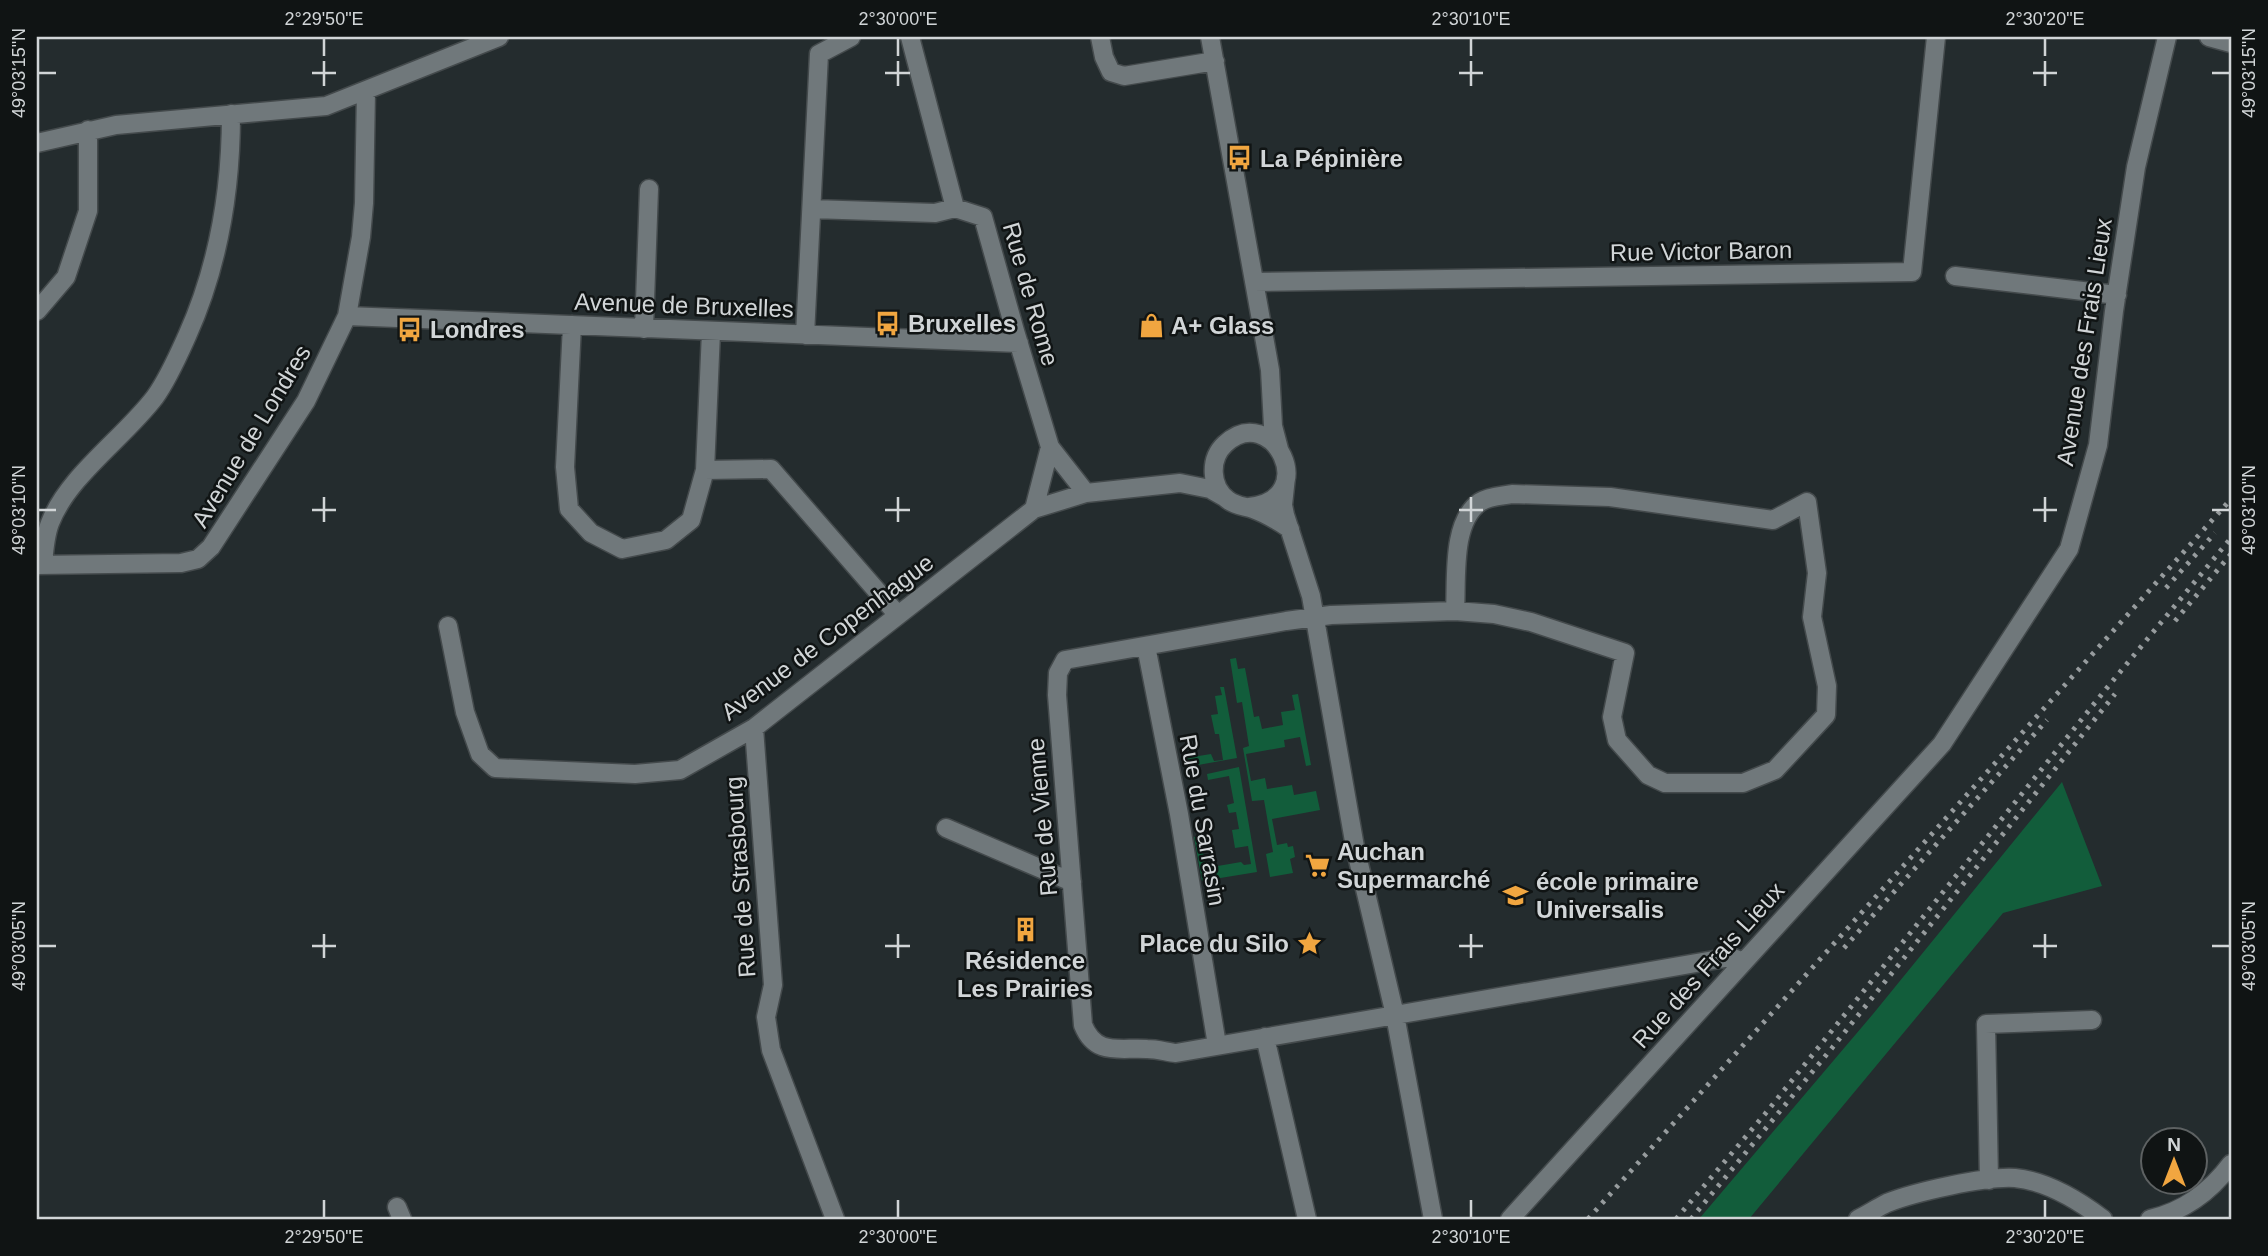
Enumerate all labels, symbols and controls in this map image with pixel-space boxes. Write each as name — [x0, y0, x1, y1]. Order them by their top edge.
text: 2°29'50"E — [284, 9, 364, 29]
text: 2°30'00"E — [858, 9, 938, 29]
text: 2°30'10"E — [1431, 9, 1511, 29]
text: 2°30'20"E — [2005, 9, 2085, 29]
text: 49°03'15"N — [9, 28, 29, 118]
text: 49°03'15"N — [2239, 28, 2259, 118]
bus stop icon: La Pépinière — [1226, 144, 1254, 172]
place label: La Pépinière — [1260, 145, 1403, 172]
street label: Avenue des Frais Lieux — [2051, 216, 2117, 468]
street label: Rue de Rome — [998, 219, 1064, 369]
street label: Rue Victor Baron — [1610, 236, 1792, 266]
street label: Avenue de Bruxelles — [574, 288, 794, 322]
bus stop icon: Bruxelles — [874, 309, 902, 337]
place label: Bruxelles — [908, 310, 1016, 337]
shop icon: A+ Glass — [1137, 311, 1165, 339]
place label: A+ Glass — [1171, 312, 1274, 339]
bus stop icon: Londres — [396, 315, 424, 343]
place label: Londres — [430, 316, 525, 343]
street label: Avenue de Londres — [186, 340, 316, 532]
text: 49°03'10"N — [9, 465, 29, 555]
text: 49°03'10"N — [2239, 465, 2259, 555]
street label: Avenue de Copenhague — [716, 548, 938, 726]
street label: Rue du Sarrasin — [1175, 732, 1231, 908]
street label: Rue de Vienne — [1022, 737, 1062, 897]
street label: Rue de Strasbourg — [720, 776, 760, 978]
place label: Auchan Supermarché — [1337, 838, 1490, 893]
supermarket icon: Auchan Supermarché — [1303, 851, 1331, 879]
place label: école primaire Universalis — [1536, 868, 1699, 923]
street label: Rue des Frais Lieux — [1627, 877, 1789, 1053]
school or university icon: école primaire Universalis — [1502, 881, 1530, 909]
text: 49°03'05"N — [9, 901, 29, 991]
text: 49°03'05"N — [2239, 901, 2259, 991]
building icon: Résidence Les Prairies — [1011, 915, 1039, 943]
place icon: Place du Silo — [1295, 929, 1323, 957]
place label: Place du Silo — [1140, 930, 1289, 957]
place label: Résidence Les Prairies — [957, 947, 1093, 1002]
north arrow — [2138, 1126, 2208, 1196]
text: N — [2167, 1134, 2181, 1155]
text: 2°29'50"E — [284, 1227, 364, 1247]
text: 2°30'00"E — [858, 1227, 938, 1247]
text: 2°30'10"E — [1431, 1227, 1511, 1247]
text: 2°30'20"E — [2005, 1227, 2085, 1247]

